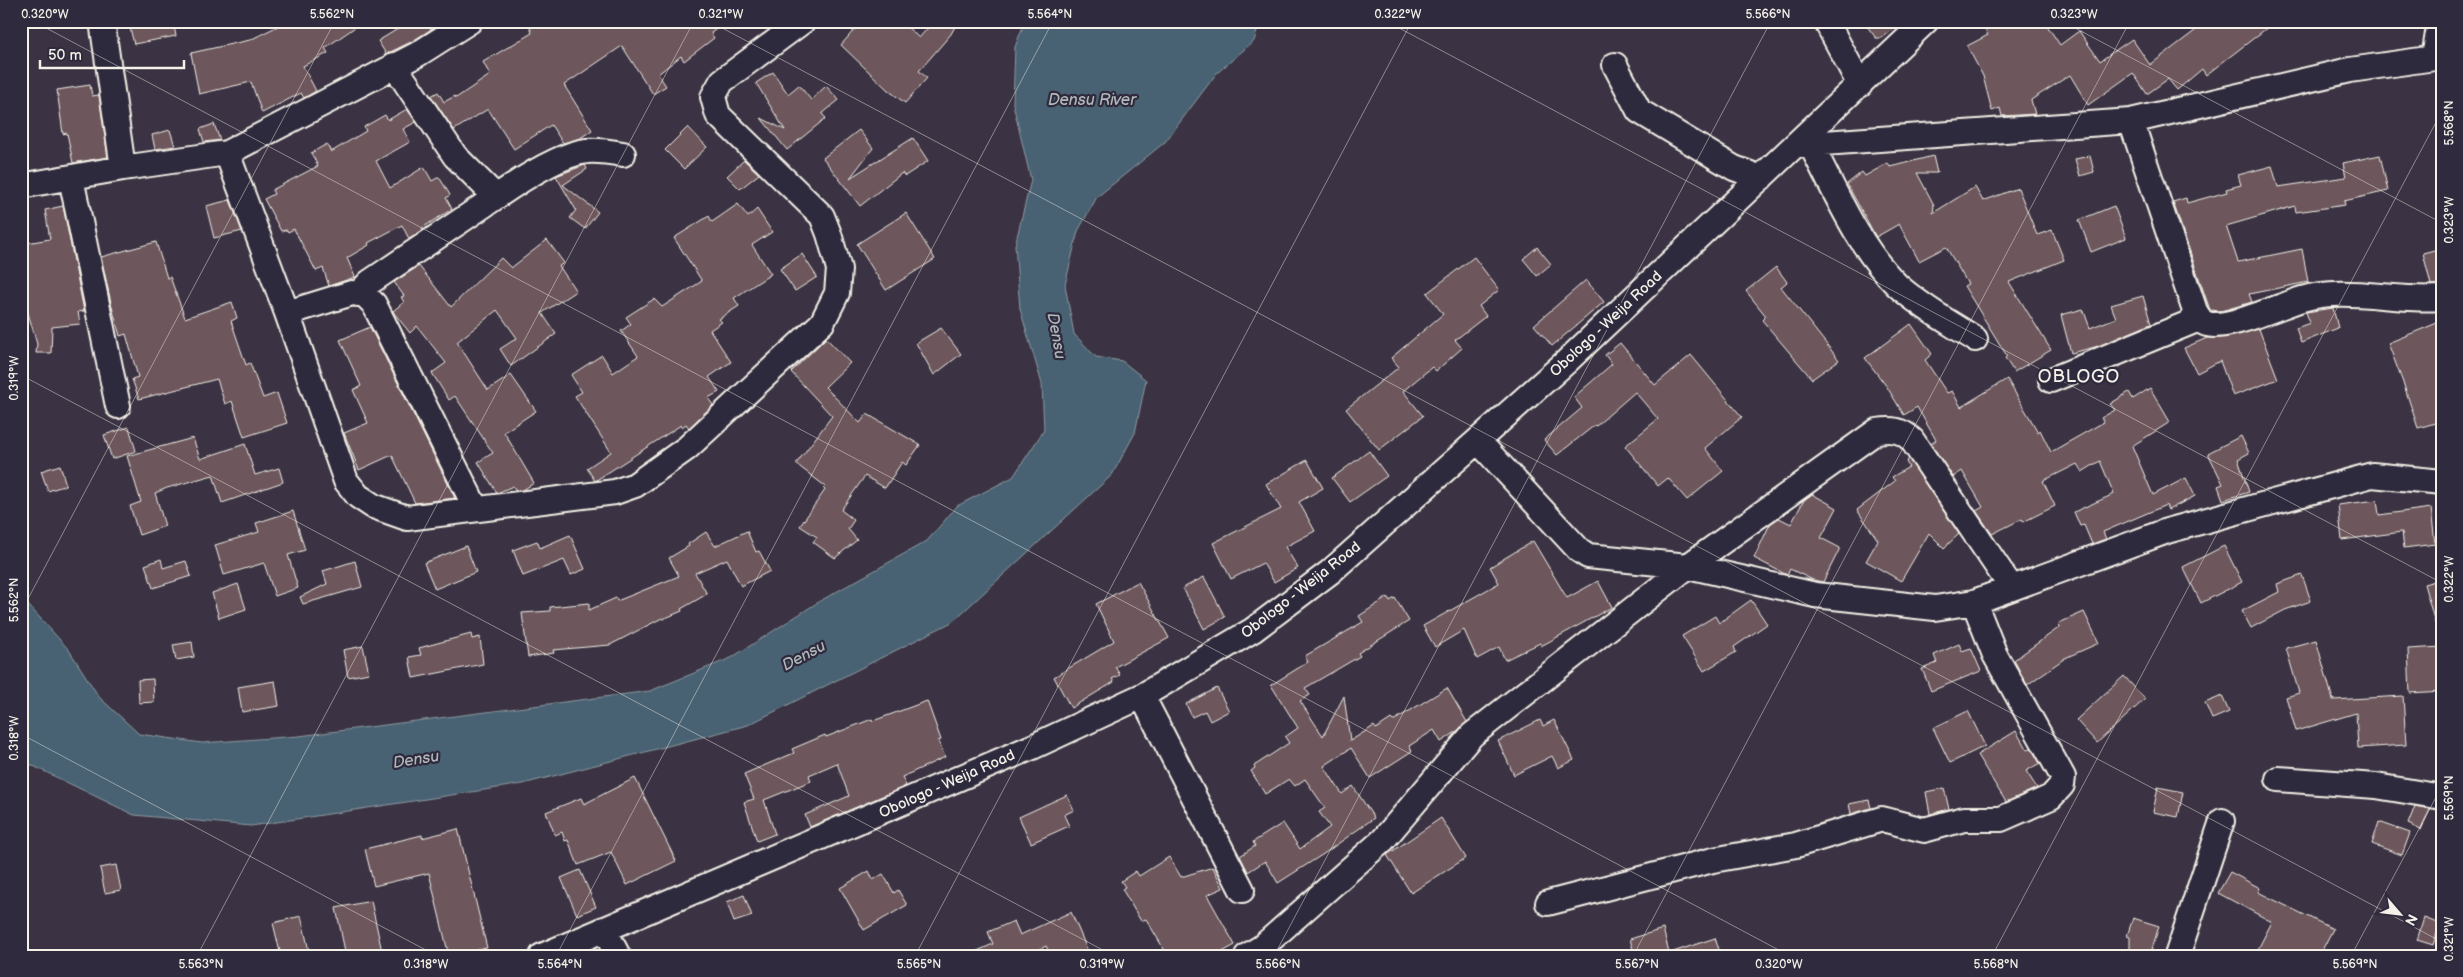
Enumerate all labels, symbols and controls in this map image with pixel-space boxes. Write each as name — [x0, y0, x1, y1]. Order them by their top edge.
text: 0.320°W — [21, 7, 69, 22]
text: 5.562°N — [310, 7, 354, 22]
text: 0.321°W — [699, 7, 743, 22]
text: 5.564°N — [1028, 7, 1072, 22]
text: 0.322°W — [1374, 7, 1422, 22]
text: 5.566°N — [1745, 7, 1791, 22]
text: 0.323°W — [2050, 7, 2098, 22]
scale bar — [40, 38, 184, 70]
text: 50 m — [48, 46, 82, 65]
water label: Densu River — [1048, 91, 1137, 110]
text: 5.568°N — [2442, 101, 2457, 145]
text: 0.323°W — [2442, 196, 2457, 244]
street label: Obologo - Weija Road — [1546, 267, 1666, 381]
water label: Densu — [1043, 311, 1069, 361]
text: 0.319°W — [7, 356, 22, 400]
district label: OBLOGO — [2038, 366, 2120, 387]
street label: Obologo - Weija Road — [1237, 537, 1365, 643]
text: 0.322°W — [2442, 555, 2457, 603]
text: 5.562°N — [7, 578, 22, 622]
water label: Densu — [779, 637, 829, 675]
text: 0.318°W — [7, 715, 22, 760]
street label: Obologo - Weija Road — [876, 745, 1018, 823]
water label: Densu — [392, 747, 441, 773]
text: 5.569°N — [2442, 776, 2457, 820]
north arrow — [2376, 890, 2426, 940]
text: N — [2401, 911, 2421, 929]
text: 0.321°W — [2442, 917, 2457, 961]
text: 5.563°N — [178, 957, 224, 972]
text: 0.318°W — [404, 957, 449, 972]
text: 5.564°N — [538, 957, 582, 972]
text: 5.565°N — [897, 957, 941, 972]
text: 0.319°W — [1080, 957, 1124, 972]
text: 5.566°N — [1255, 957, 1301, 972]
text: 5.567°N — [1615, 957, 1659, 972]
text: 0.320°W — [1755, 957, 1803, 972]
text: 5.568°N — [1974, 957, 2018, 972]
text: 5.569°N — [2333, 957, 2377, 972]

